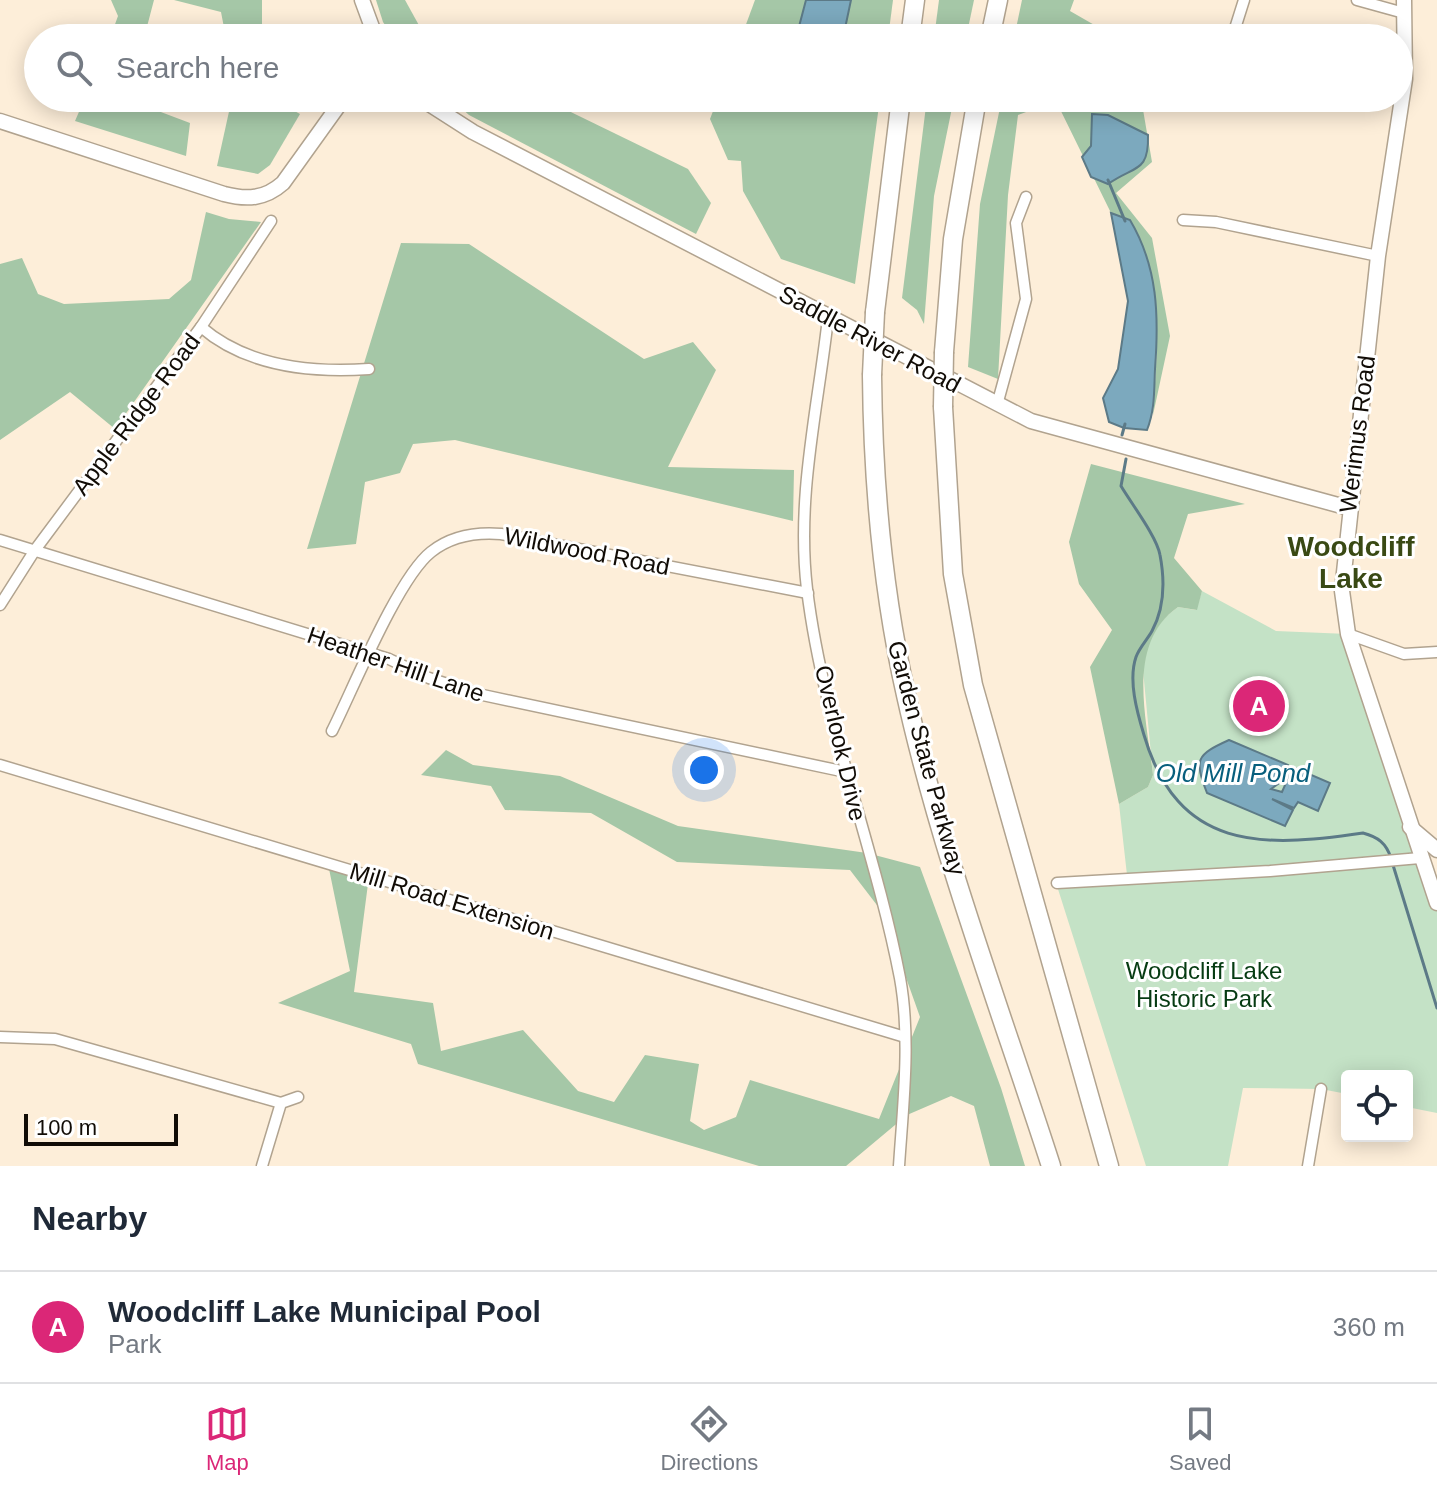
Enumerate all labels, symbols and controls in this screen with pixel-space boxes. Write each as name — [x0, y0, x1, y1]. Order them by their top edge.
search box — [24, 24, 1413, 112]
icon: search — [52, 46, 96, 90]
text: Search here — [116, 51, 279, 84]
street label: Saddle River Road — [775, 280, 965, 398]
street label: Apple Ridge Road — [67, 328, 205, 500]
street label: Werimus Road — [1334, 354, 1380, 514]
street label: Wildwood Road — [502, 522, 672, 580]
district label: Woodcliff Lake — [1287, 531, 1415, 594]
street label: Heather Hill Lane — [304, 621, 488, 707]
street label: Garden State Parkway — [883, 638, 971, 878]
street label: Overlook Drive — [810, 663, 872, 823]
pin: A — [1233, 676, 1285, 736]
your location — [684, 750, 724, 790]
water label: Old Mill Pond — [1156, 758, 1312, 788]
street label: Mill Road Extension — [347, 857, 557, 945]
park label: Woodcliff Lake Historic Park — [1126, 957, 1282, 1012]
map controls — [1341, 1070, 1413, 1142]
button: locate — [1341, 1070, 1413, 1142]
scale bar — [24, 1110, 178, 1146]
text: 100 m — [36, 1115, 97, 1140]
text: Nearby — [32, 1199, 147, 1237]
text: Woodcliff Lake Municipal Pool — [108, 1295, 541, 1328]
text: A — [49, 1312, 67, 1342]
text: 360 m — [1333, 1312, 1405, 1342]
text: Park — [108, 1329, 161, 1359]
tab: Map — [205, 1402, 249, 1476]
tab: Directions — [660, 1402, 758, 1476]
tab: Saved — [1169, 1402, 1232, 1476]

